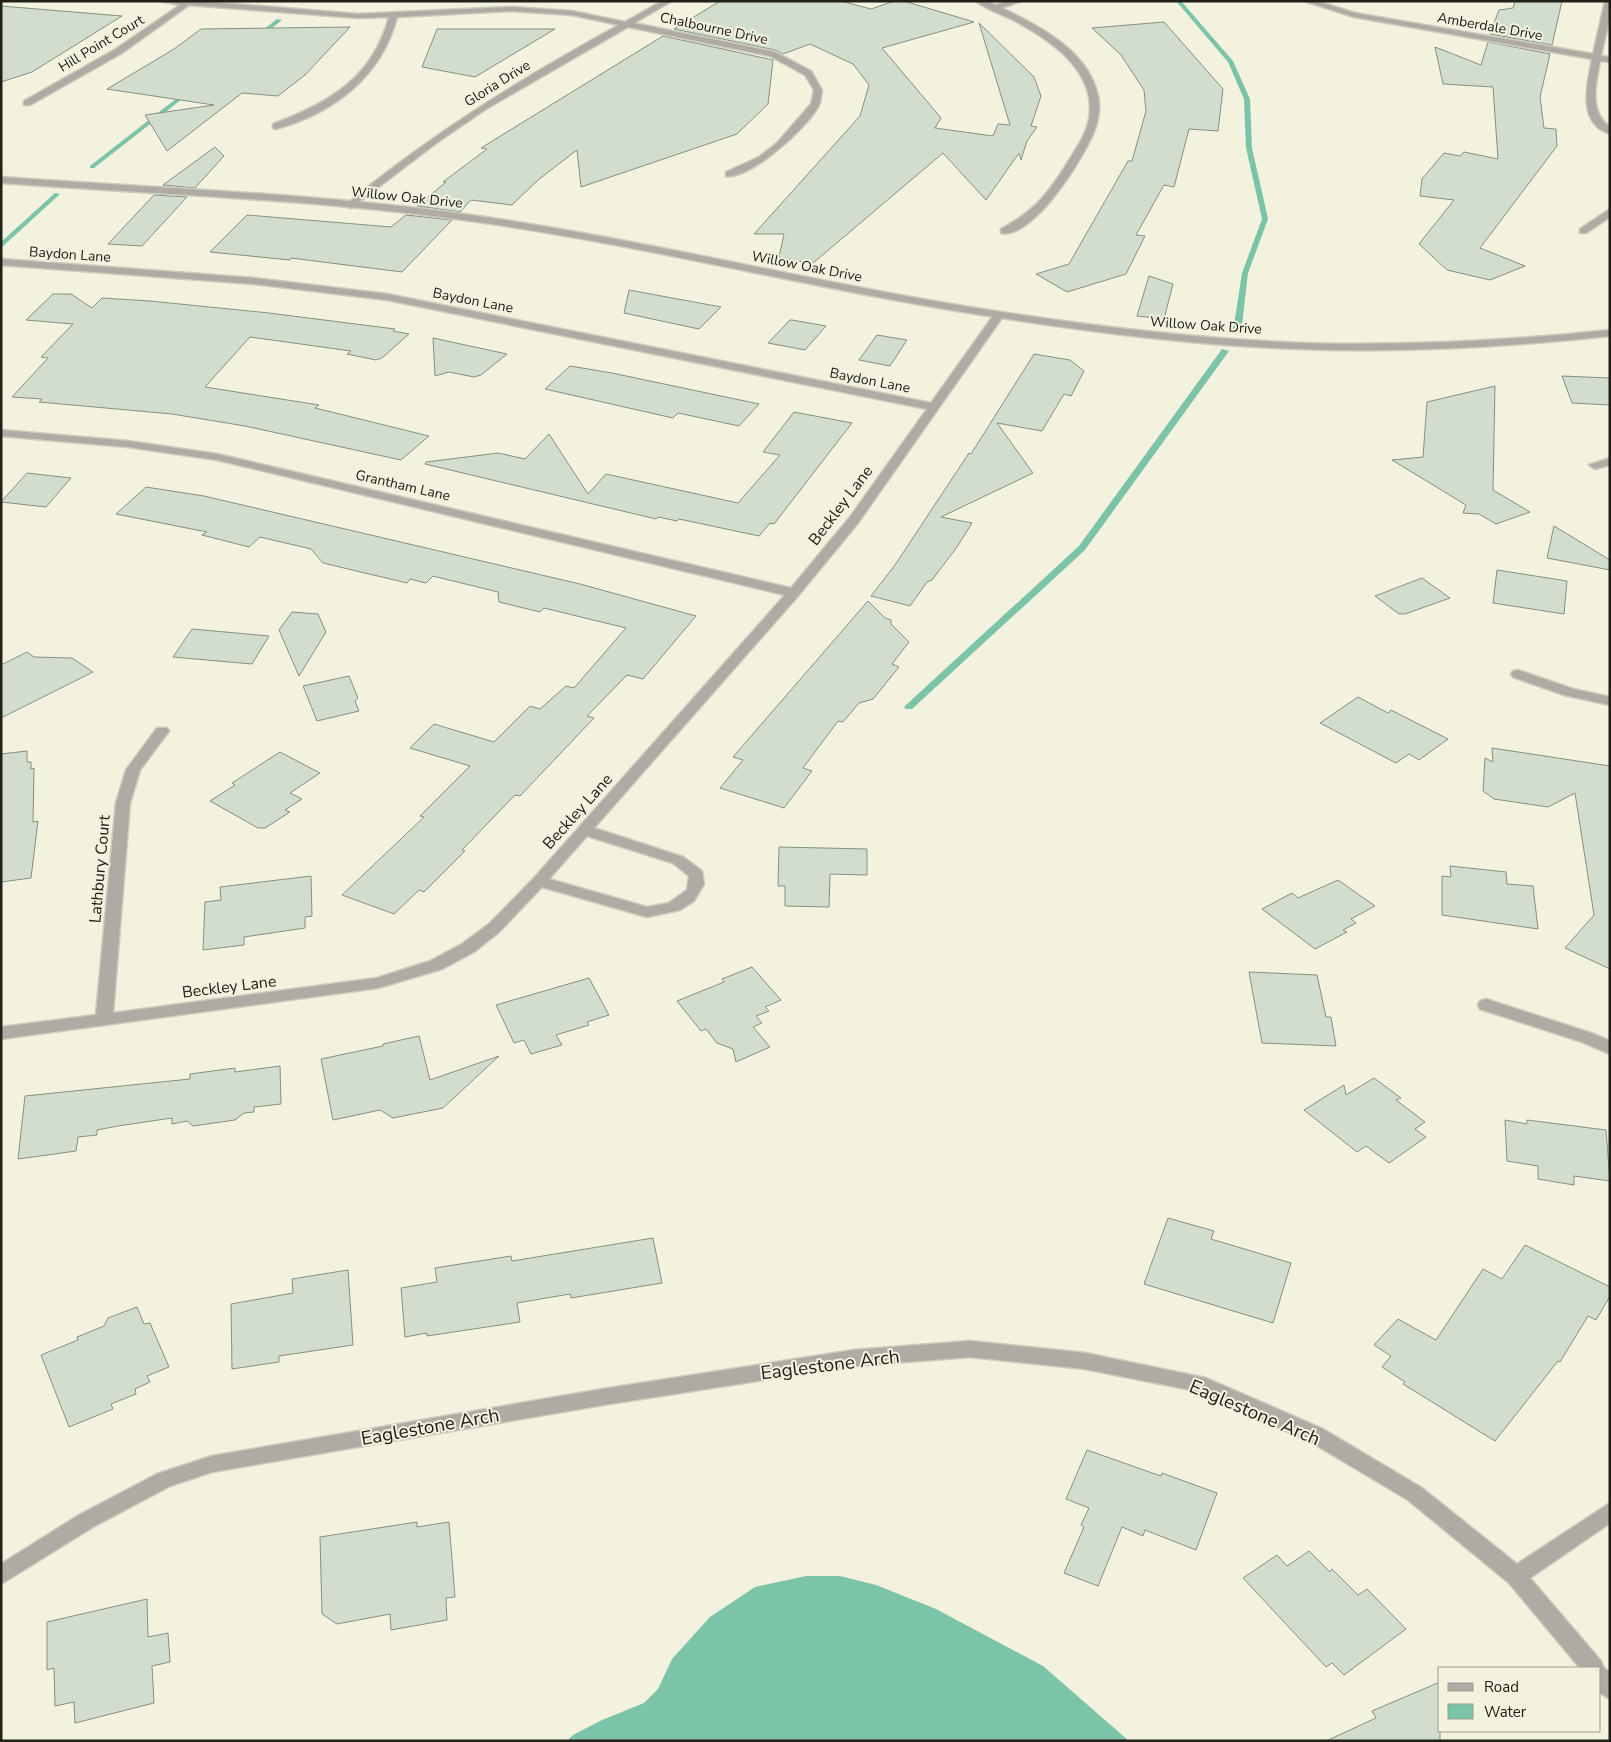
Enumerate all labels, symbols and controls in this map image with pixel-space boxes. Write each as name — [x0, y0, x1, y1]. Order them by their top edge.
street label: Chalbourne Drive — [658, 8, 770, 49]
street label: Amberdale Drive — [1436, 8, 1544, 45]
street label: Hill Point Court — [55, 10, 148, 76]
street label: Gloria Drive — [461, 56, 534, 111]
street label: Willow Oak Drive — [350, 182, 464, 213]
street label: Baydon Lane — [28, 242, 111, 267]
street label: Willow Oak Drive — [750, 246, 864, 286]
street label: Baydon Lane — [431, 283, 515, 318]
street label: Willow Oak Drive — [1149, 312, 1262, 339]
street label: Baydon Lane — [828, 363, 912, 398]
street label: Beckley Lane — [803, 461, 878, 550]
street label: Grantham Lane — [354, 465, 452, 506]
street label: Beckley Lane — [538, 769, 618, 854]
street label: Lathbury Court — [84, 814, 116, 924]
street label: Beckley Lane — [181, 970, 278, 1004]
street label: Eaglestone Arch — [759, 1344, 901, 1386]
street label: Eaglestone Arch — [1185, 1374, 1324, 1452]
street label: Eaglestone Arch — [359, 1402, 501, 1452]
legend — [1438, 1667, 1601, 1732]
text: Road — [1484, 1677, 1519, 1697]
text: Water — [1484, 1702, 1527, 1722]

